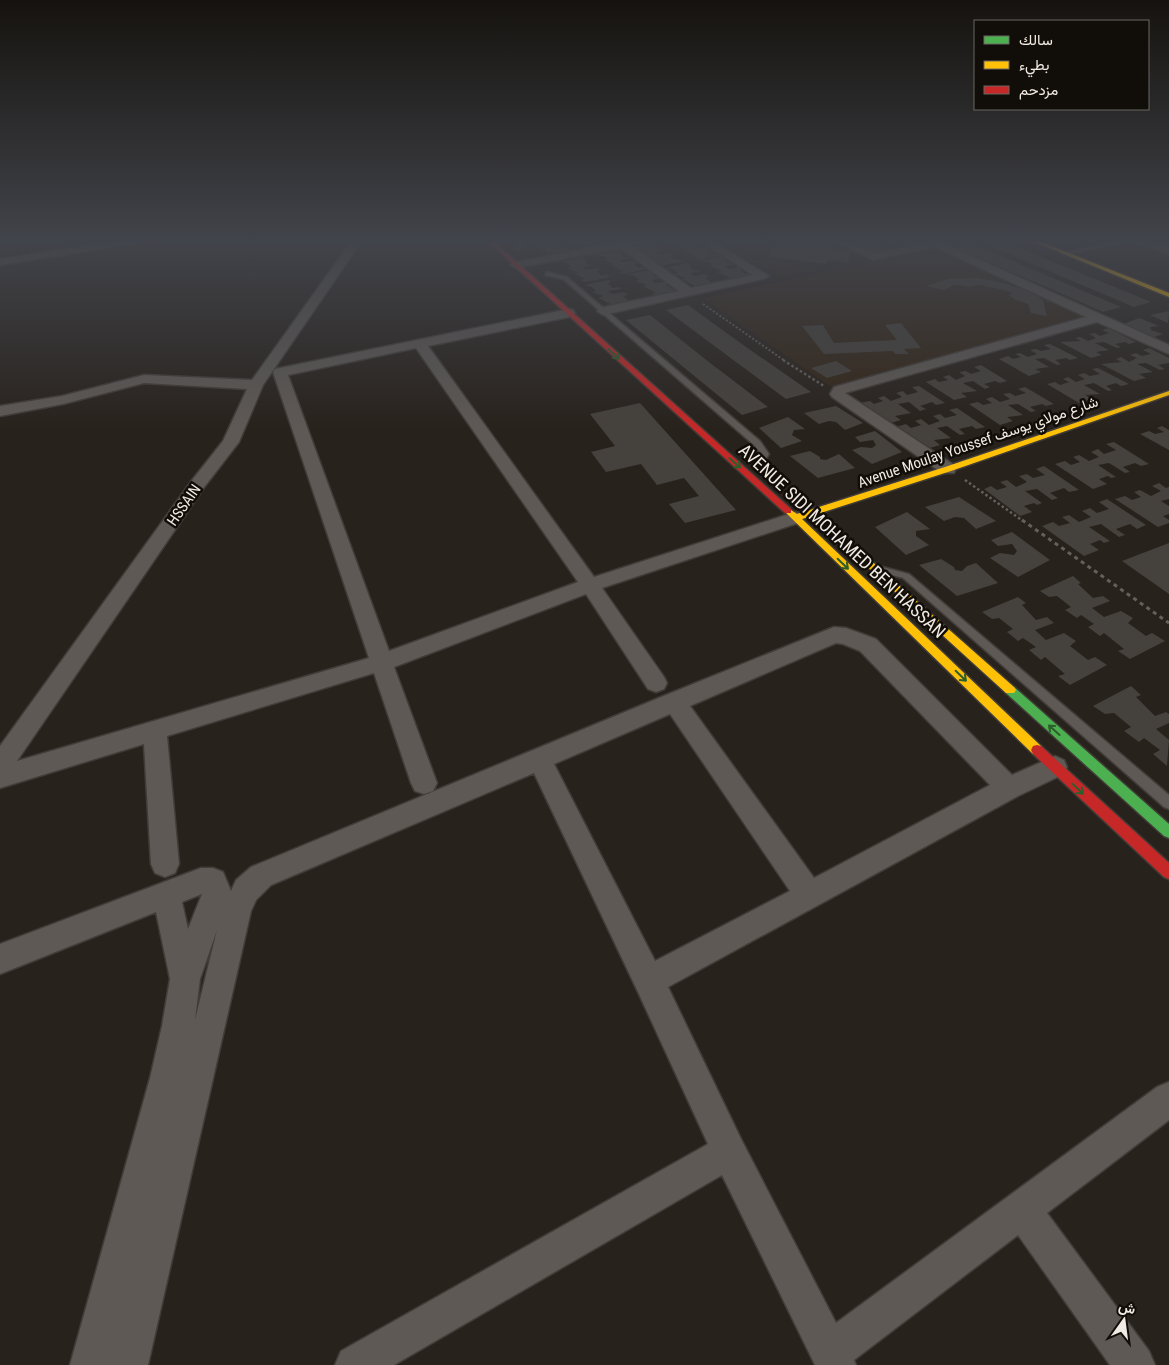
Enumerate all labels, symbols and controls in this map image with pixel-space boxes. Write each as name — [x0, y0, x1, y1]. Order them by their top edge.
legend — [974, 20, 1149, 110]
text: سالك — [1019, 31, 1053, 49]
text: بطيء — [1019, 56, 1049, 78]
text: مزدحم — [1019, 81, 1058, 100]
one-way arrow — [608, 348, 621, 360]
street label: Avenue Moulay Youssef شارع مولاي يوسف — [856, 392, 1102, 495]
street label: AVENUE SIDI MOHAMED BEN HASSAN — [735, 439, 950, 642]
one-way arrow — [728, 457, 741, 469]
street label: HSSAIN — [163, 481, 205, 529]
one-way arrow — [837, 558, 850, 570]
one-way arrow — [954, 670, 966, 682]
one-way arrow — [1048, 724, 1061, 736]
one-way arrow — [1072, 783, 1085, 795]
north arrow — [1099, 1295, 1149, 1345]
text: ش — [1117, 1298, 1137, 1318]

